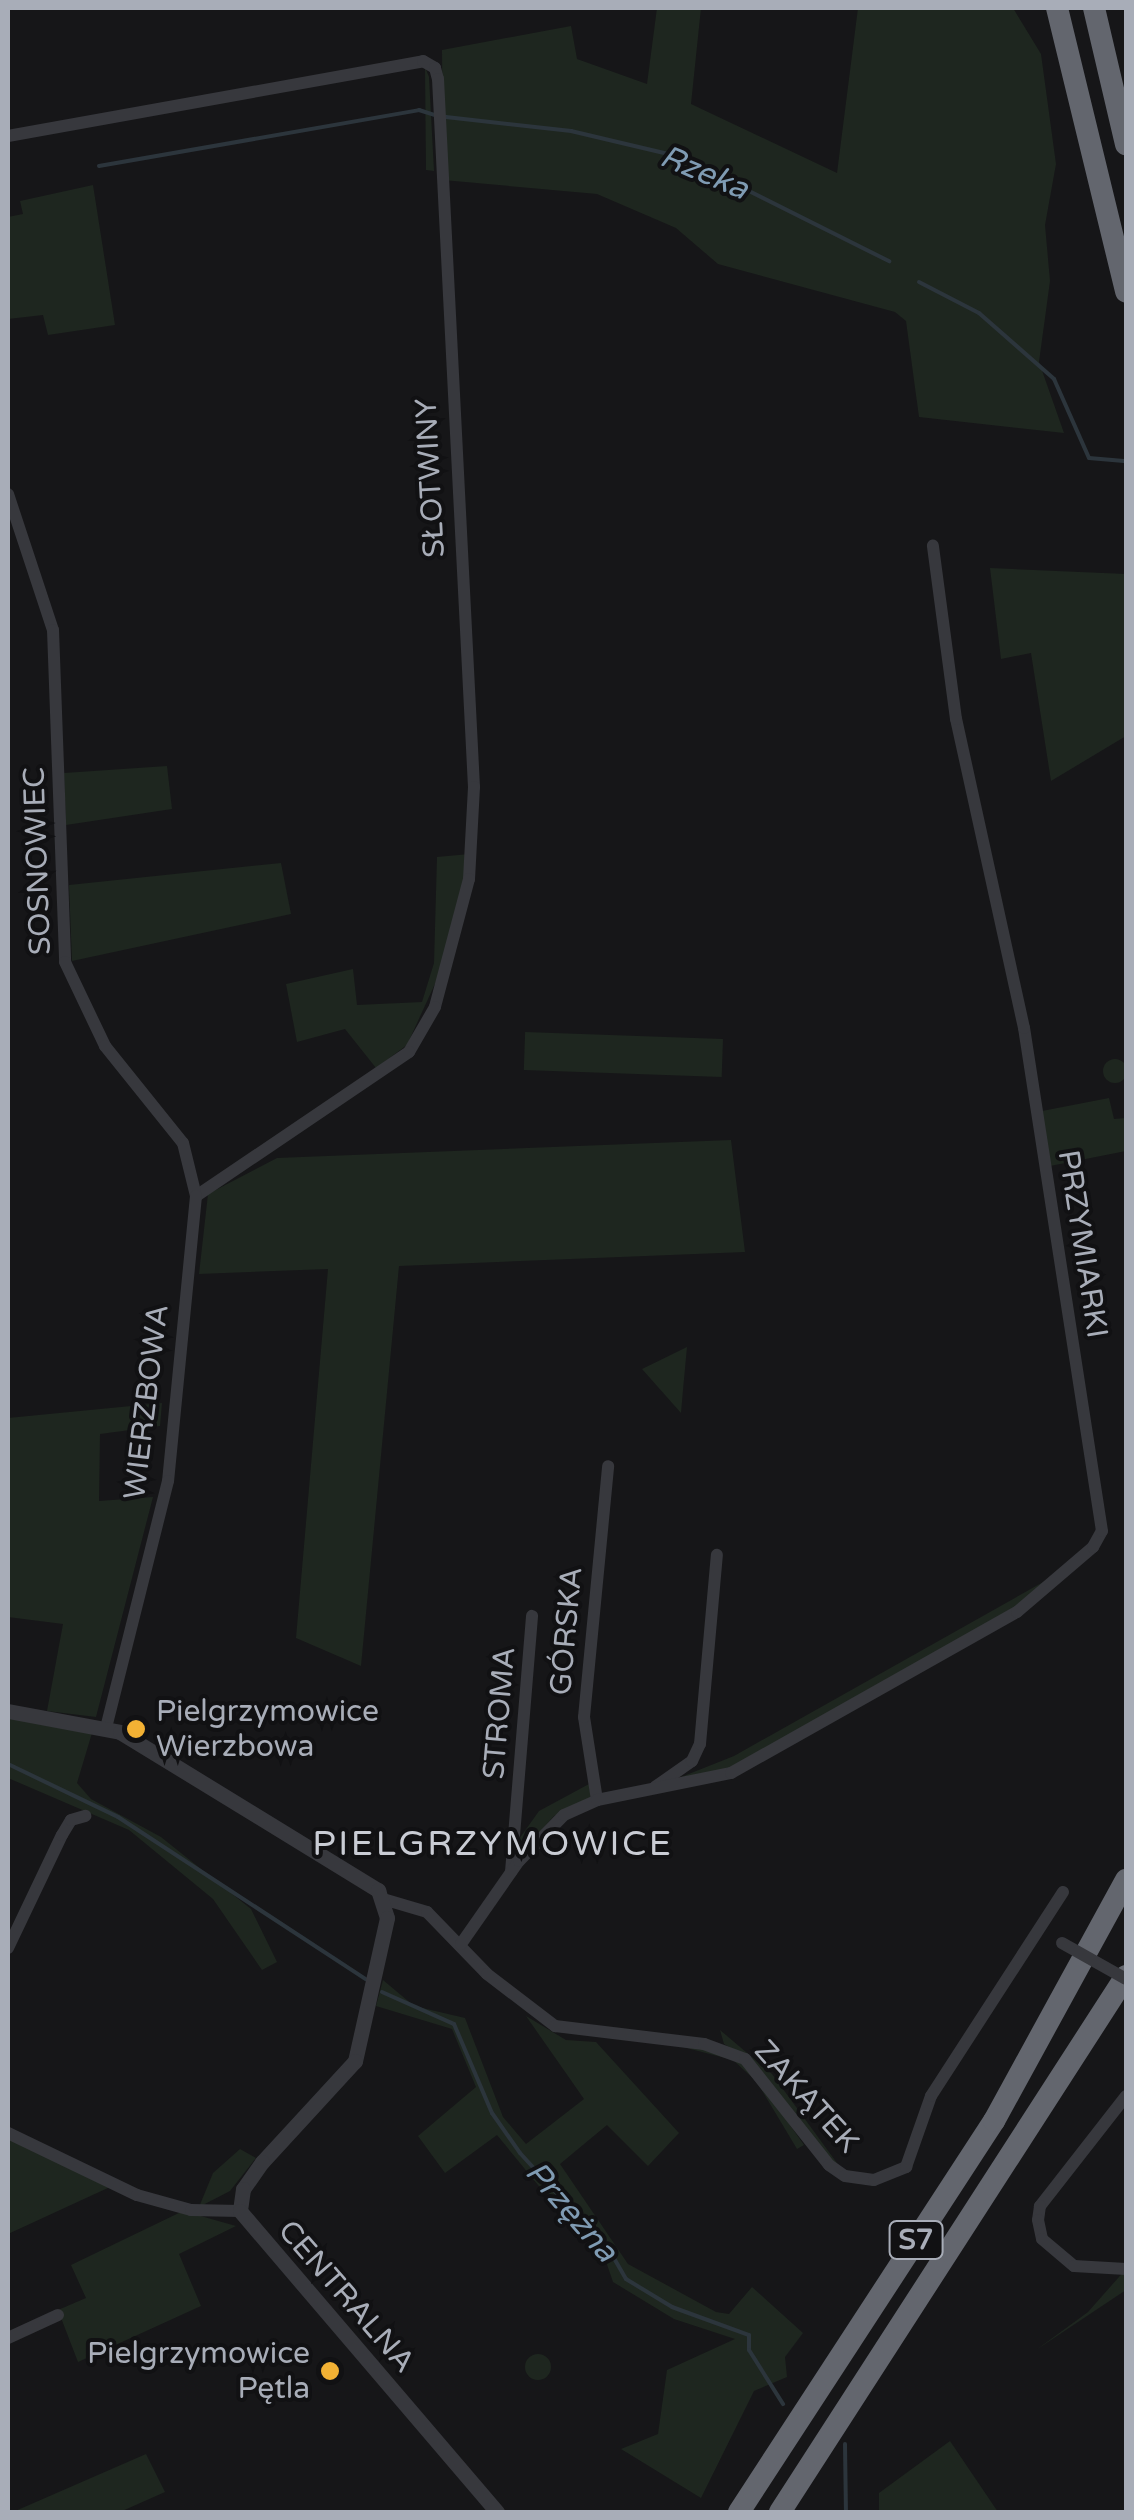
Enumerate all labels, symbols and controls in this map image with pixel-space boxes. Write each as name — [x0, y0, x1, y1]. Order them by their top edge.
water label: Rzeka — [654, 137, 754, 209]
street label: SŁOTWINY — [409, 397, 453, 559]
street label: SOSNOWIEC — [17, 766, 59, 956]
street label: PRZYMIARKI — [1049, 1147, 1115, 1341]
street label: WIERZBOWA — [117, 1302, 177, 1502]
street label: GÓRSKA — [543, 1565, 591, 1697]
street label: STROMA — [476, 1645, 524, 1781]
place label: Pielgrzymowice Wierzbowa — [156, 1694, 379, 1764]
marker: Pielgrzymowice Wierzbowa — [125, 1718, 147, 1740]
district label: PIELGRZYMOWICE — [312, 1823, 674, 1865]
street label: ZAKĄTEK — [746, 2033, 866, 2161]
water label: Przężna — [517, 2154, 625, 2270]
street label: CENTRALNA — [270, 2214, 422, 2380]
road number: S7 — [888, 2217, 944, 2263]
place label: Pielgrzymowice Pętla — [87, 2336, 310, 2406]
marker: Pielgrzymowice Pętla — [319, 2360, 341, 2382]

